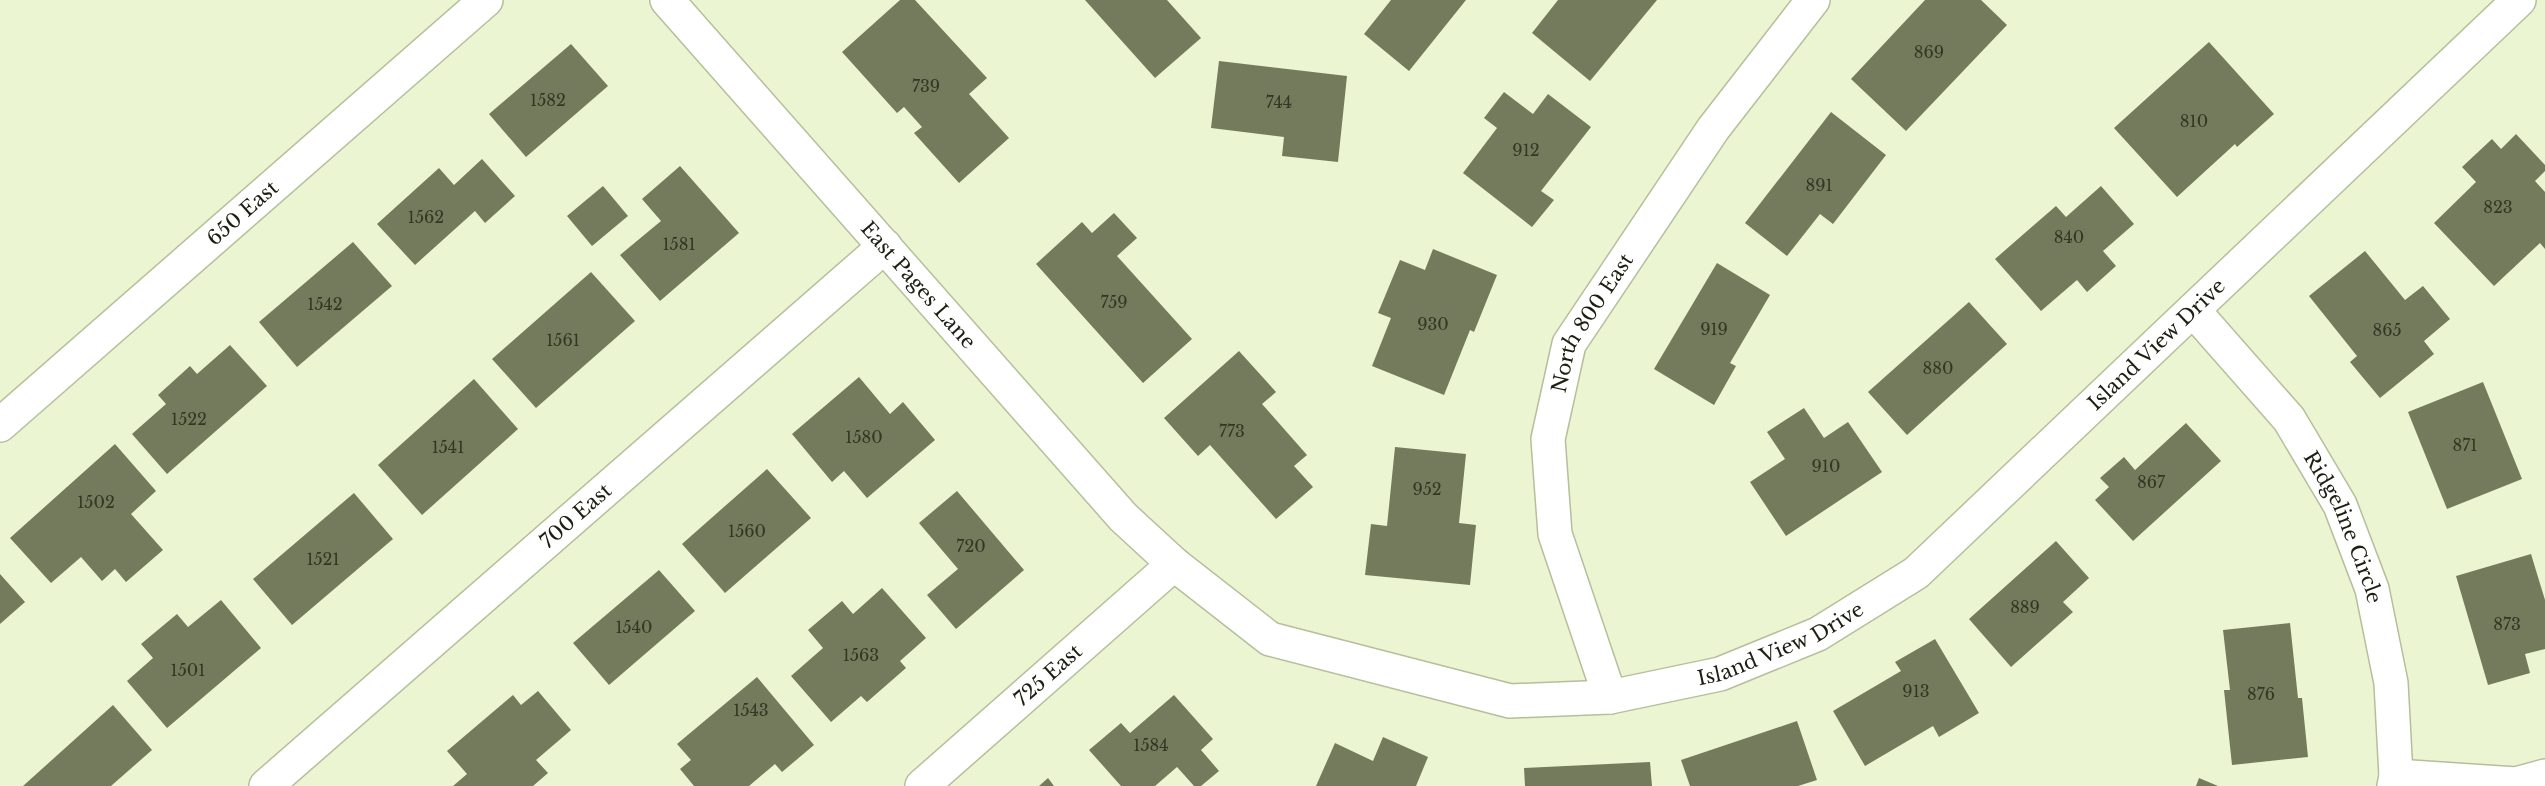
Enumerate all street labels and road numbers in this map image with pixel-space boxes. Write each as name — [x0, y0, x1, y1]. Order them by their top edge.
street label: 650 East — [202, 175, 283, 251]
street label: East Pages Lane — [856, 216, 981, 354]
street label: North 800 East — [1547, 249, 1638, 395]
street label: Island View Drive — [2083, 274, 2230, 415]
street label: Ridgeline Circle — [2299, 447, 2387, 605]
street label: 700 East — [535, 478, 617, 553]
street label: Island View Drive — [1695, 597, 1868, 690]
street label: 725 East — [1009, 639, 1087, 711]

